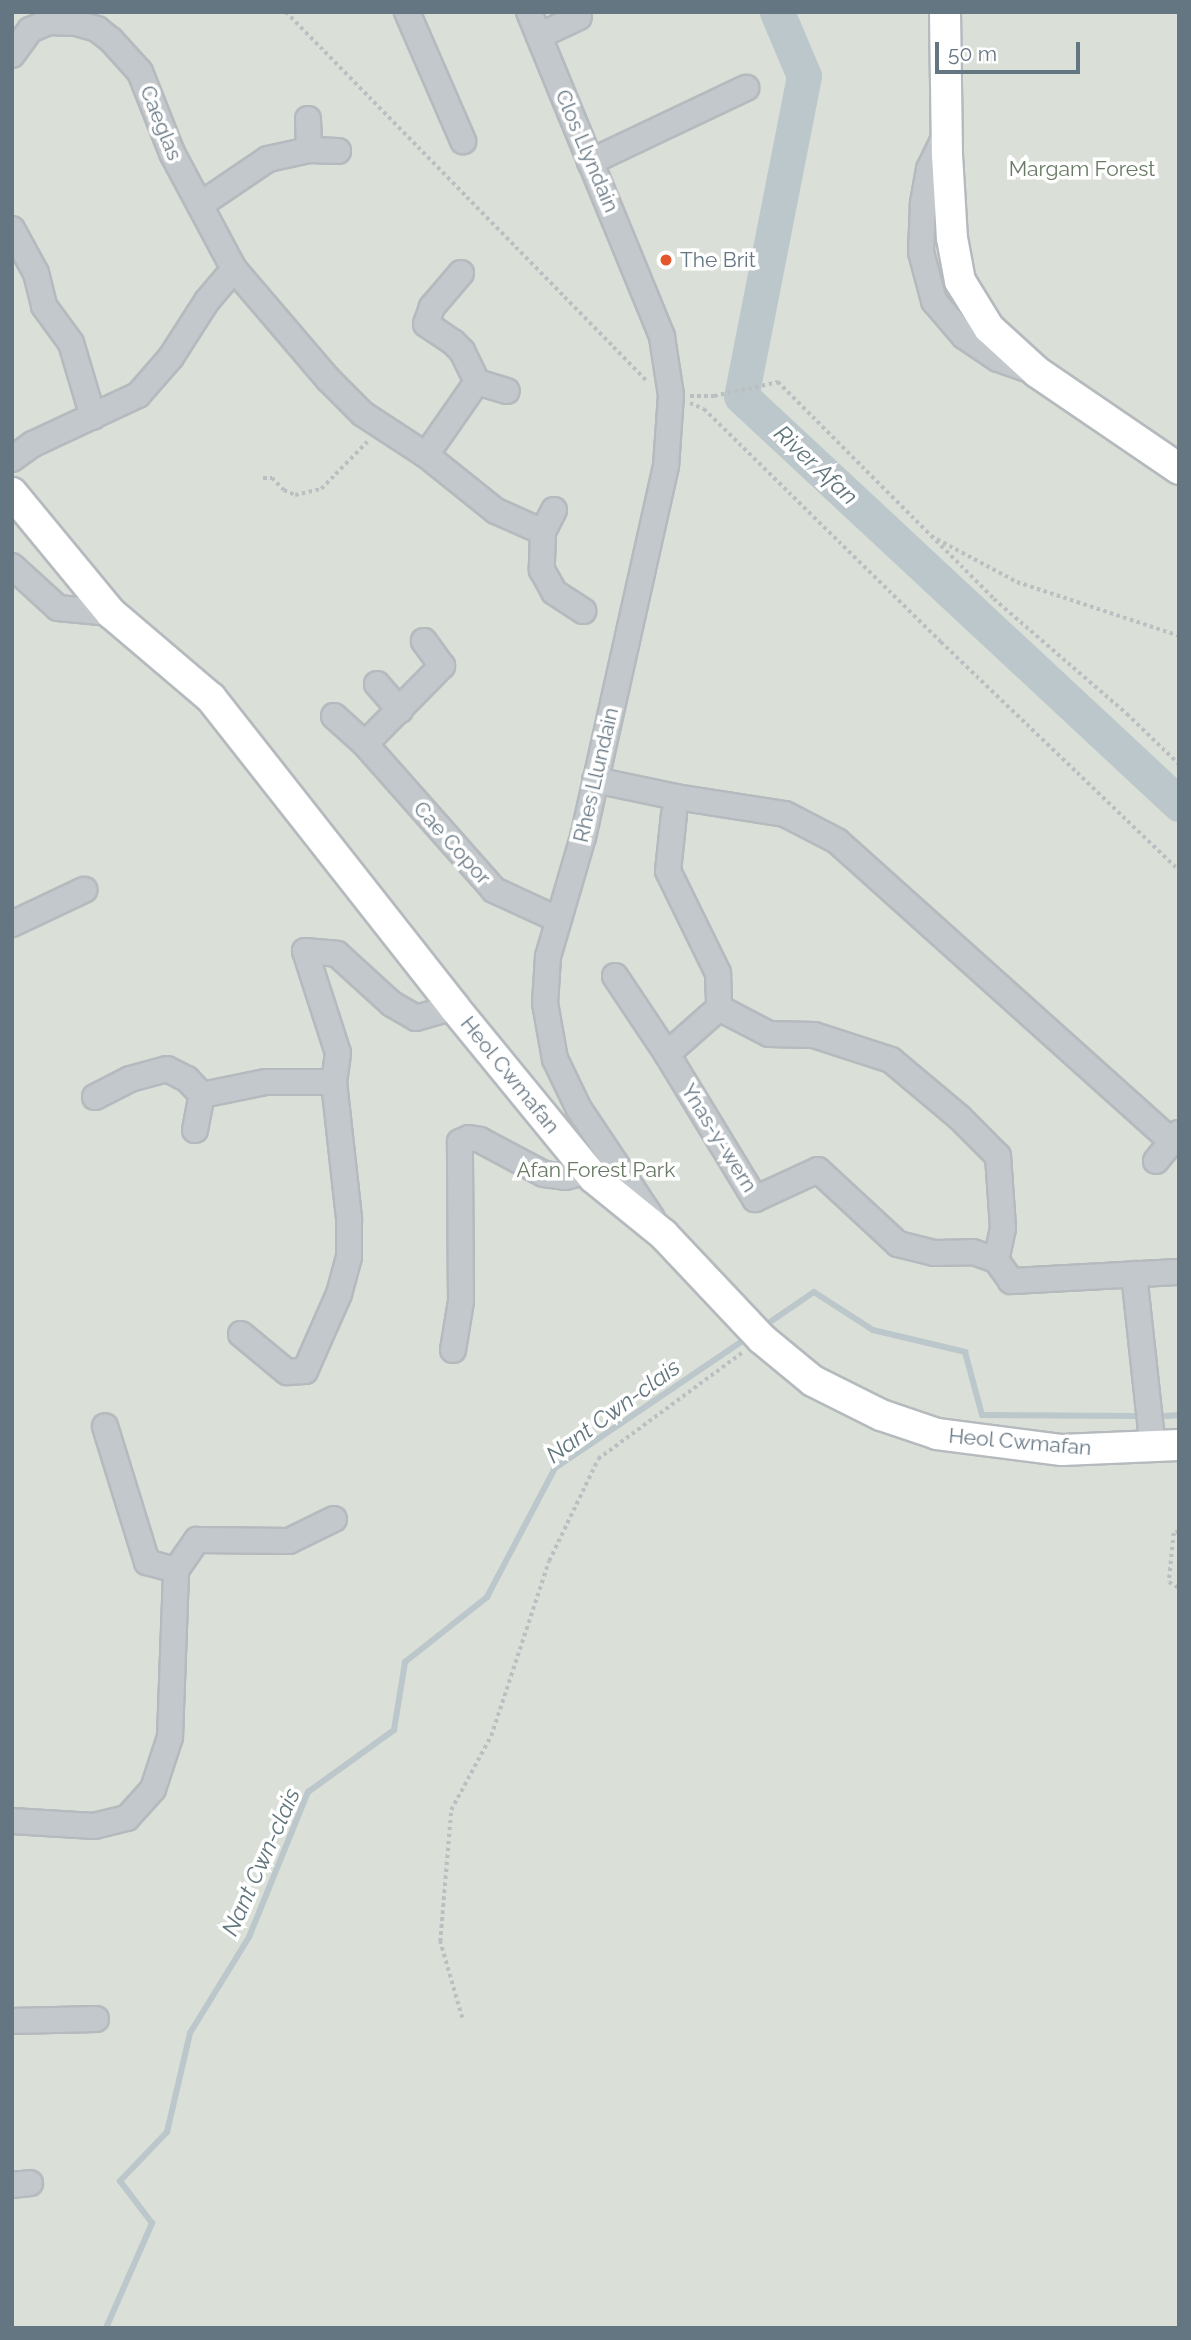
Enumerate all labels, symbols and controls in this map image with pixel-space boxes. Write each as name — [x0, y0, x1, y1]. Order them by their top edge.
scale bar — [939, 28, 1084, 72]
text: 50 m — [948, 41, 997, 66]
street label: Caeglas — [135, 82, 187, 164]
street label: Clos Llyndain — [550, 86, 624, 216]
park label: Margam Forest — [1009, 156, 1155, 182]
place label: The Brit — [680, 247, 756, 273]
marker: The Brit — [658, 252, 674, 268]
water label: River Afan — [768, 419, 864, 511]
street label: Rhes Llundain — [568, 705, 624, 845]
street label: Cae Copor — [408, 796, 496, 890]
street label: Heol Cwmafan — [455, 1011, 565, 1139]
street label: Ynas-y-wern — [676, 1079, 762, 1197]
park label: Afan Forest Park — [517, 1157, 675, 1183]
water label: Nant Cwn-clais — [541, 1353, 685, 1469]
street label: Heol Cwmafan — [947, 1423, 1093, 1461]
water label: Nant Cwn-clais — [216, 1784, 306, 1940]

